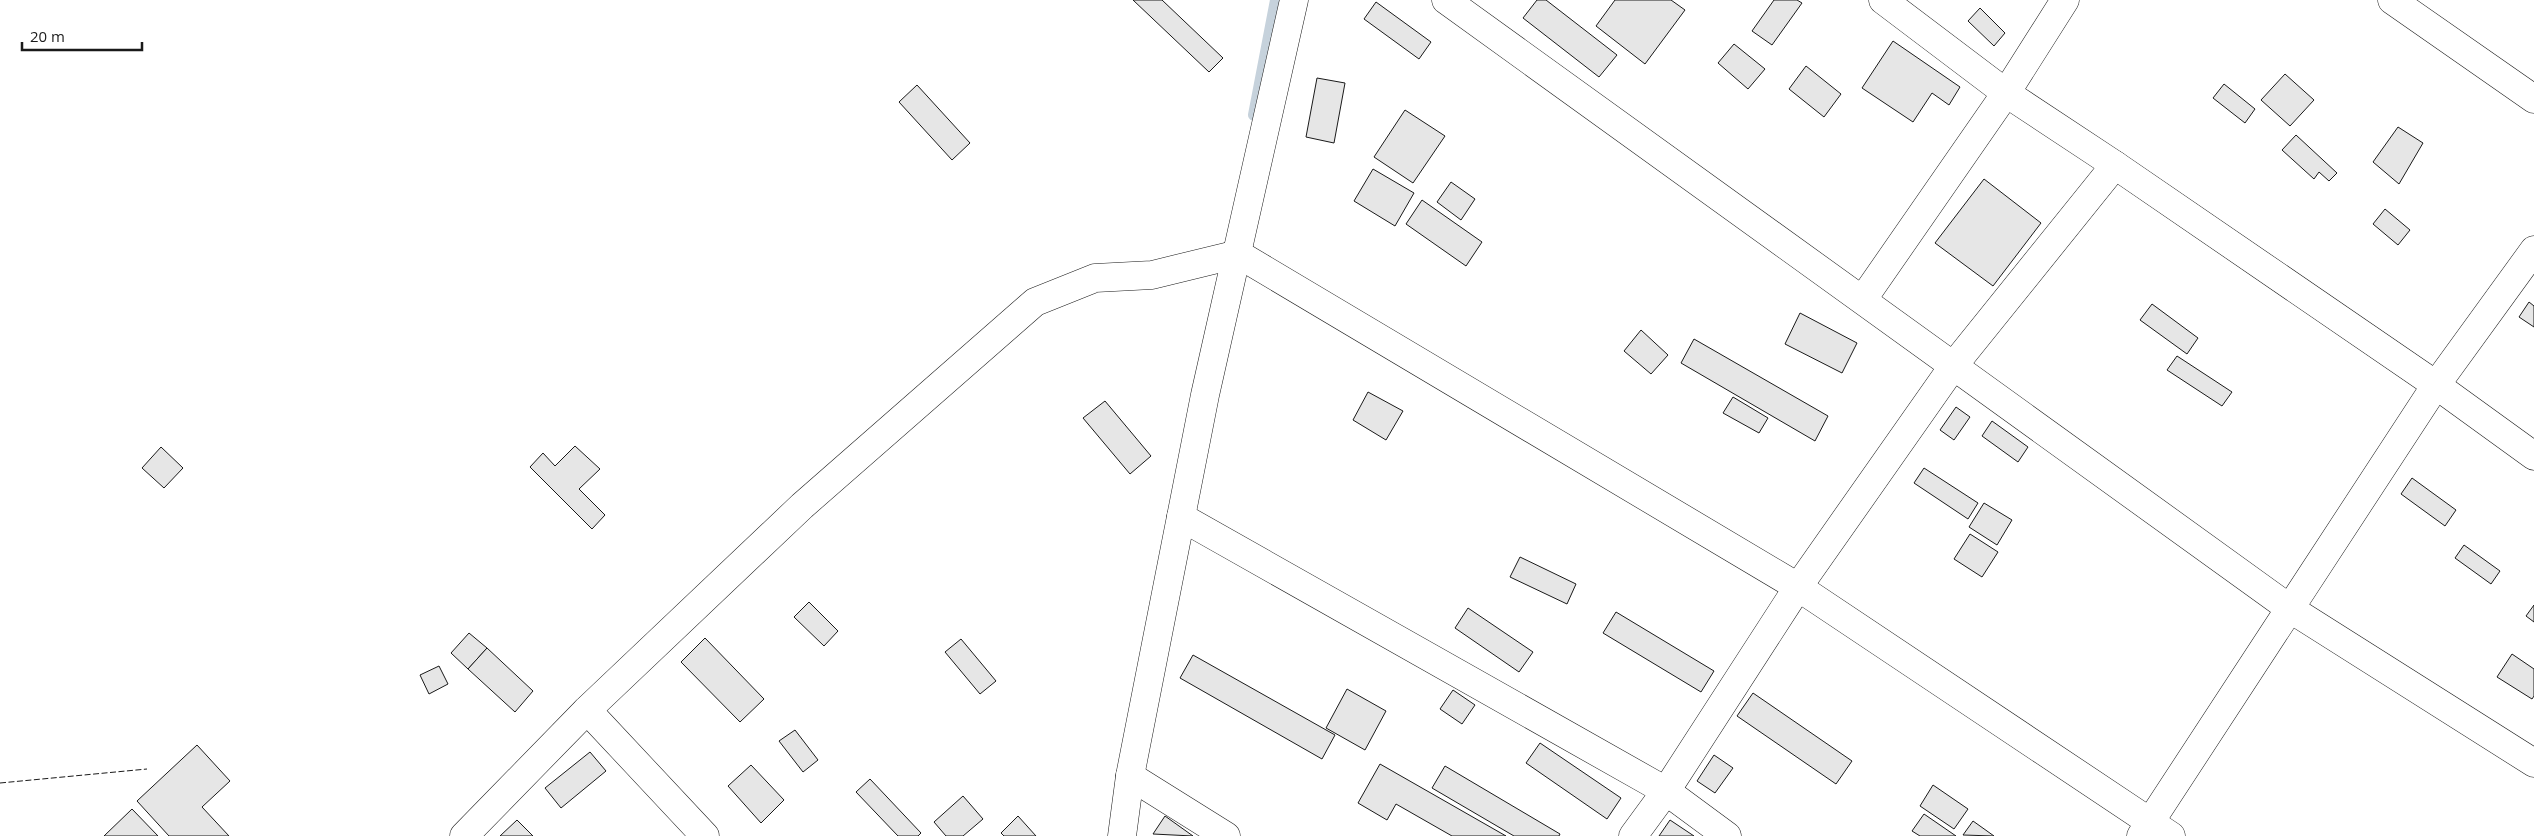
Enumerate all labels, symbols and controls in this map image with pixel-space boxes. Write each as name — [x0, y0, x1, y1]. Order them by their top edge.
scale bar — [22, 20, 142, 52]
text: 20 m — [30, 26, 65, 46]

